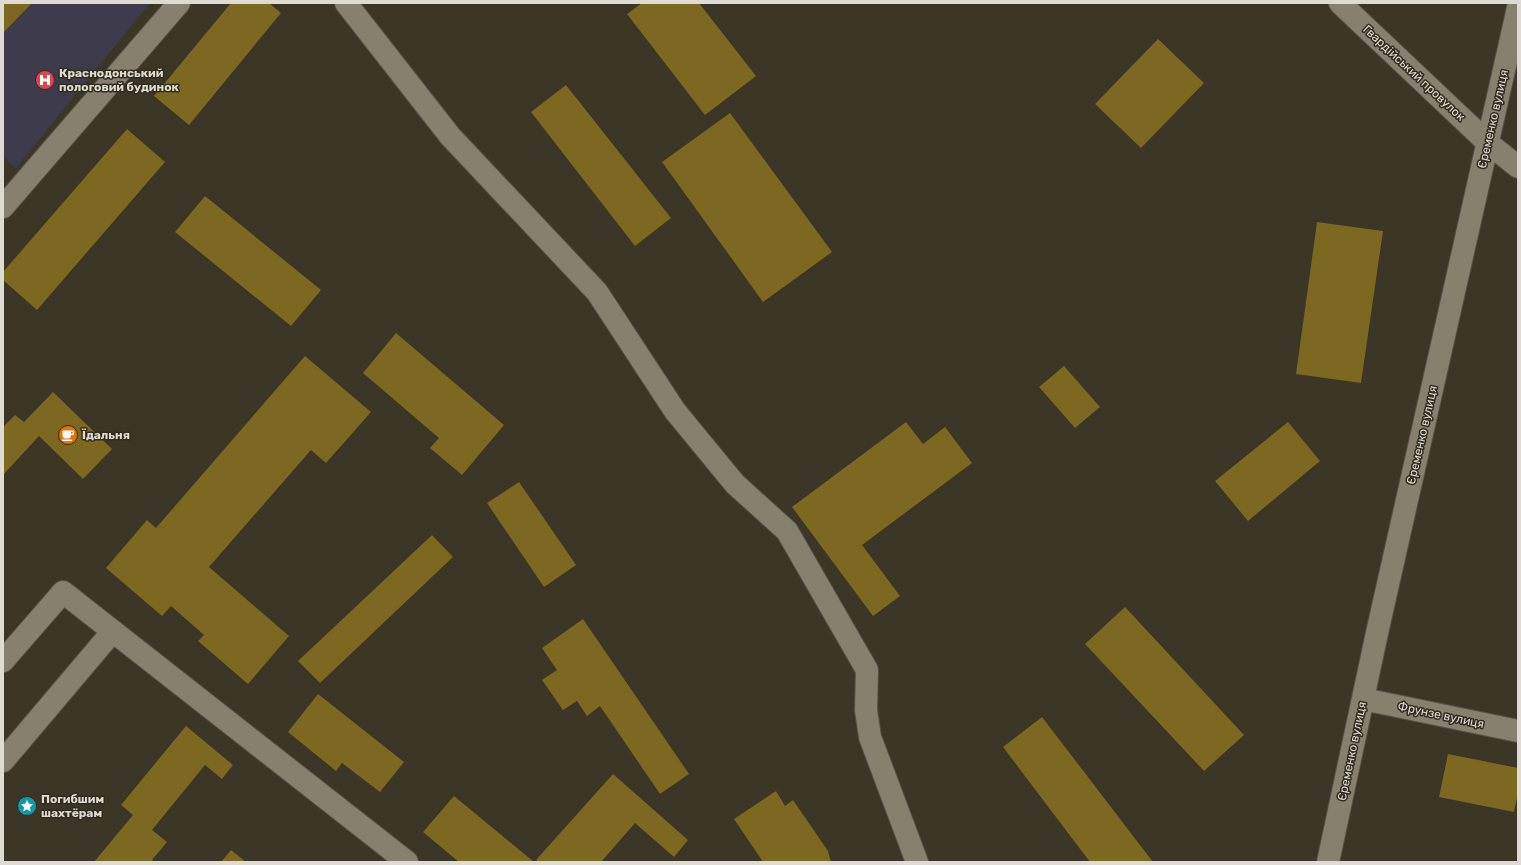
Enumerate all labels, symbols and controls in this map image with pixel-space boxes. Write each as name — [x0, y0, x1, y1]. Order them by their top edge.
street label: Гвардійський провулок — [1360, 22, 1468, 124]
place label: Краснодонський пологовий будинок — [59, 66, 180, 94]
street label: Єременко вулиця — [1475, 68, 1511, 170]
hospital icon: Краснодонський пологовий будинок — [34, 69, 56, 91]
street label: Єременко вулиця — [1404, 384, 1440, 486]
cafe icon: Їдальня — [57, 424, 79, 446]
place label: Їдальня — [81, 428, 130, 442]
street label: Фрунзе вулиця — [1396, 699, 1486, 731]
street label: Єременко вулиця — [1335, 700, 1369, 802]
place label: Погибшим шахтёрам — [41, 792, 104, 820]
place icon: Погибшим шахтёрам — [16, 795, 38, 817]

